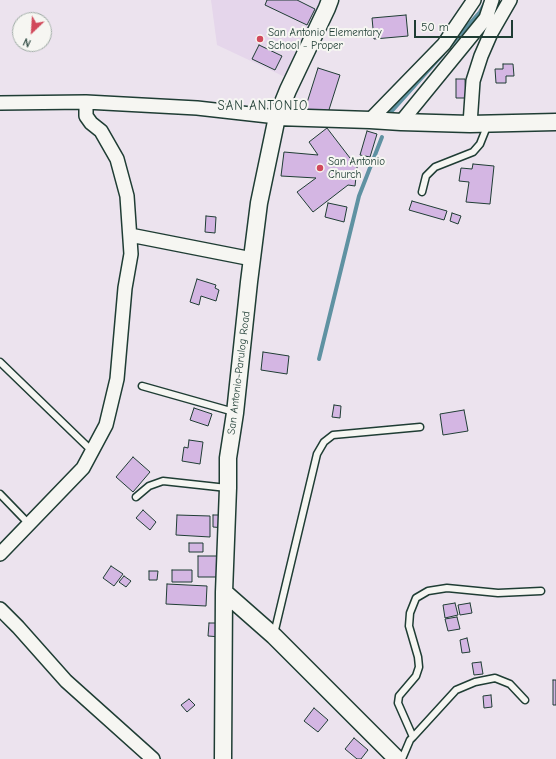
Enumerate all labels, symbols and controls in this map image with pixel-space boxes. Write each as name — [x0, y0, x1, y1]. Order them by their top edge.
north arrow — [12, 12, 52, 52]
scale bar — [416, 12, 515, 38]
text: 50 m — [421, 20, 449, 34]
place label: San Antonio Elementary School - Proper — [268, 26, 382, 52]
marker: San Antonio Elementary School - Proper — [255, 34, 265, 44]
text: N — [21, 35, 33, 50]
district label: SAN ANTONIO — [218, 98, 308, 114]
place label: San Antonio Church — [328, 155, 385, 181]
marker: San Antonio Church — [315, 163, 325, 173]
street label: San Antonio-Parulog Road — [225, 311, 253, 435]

